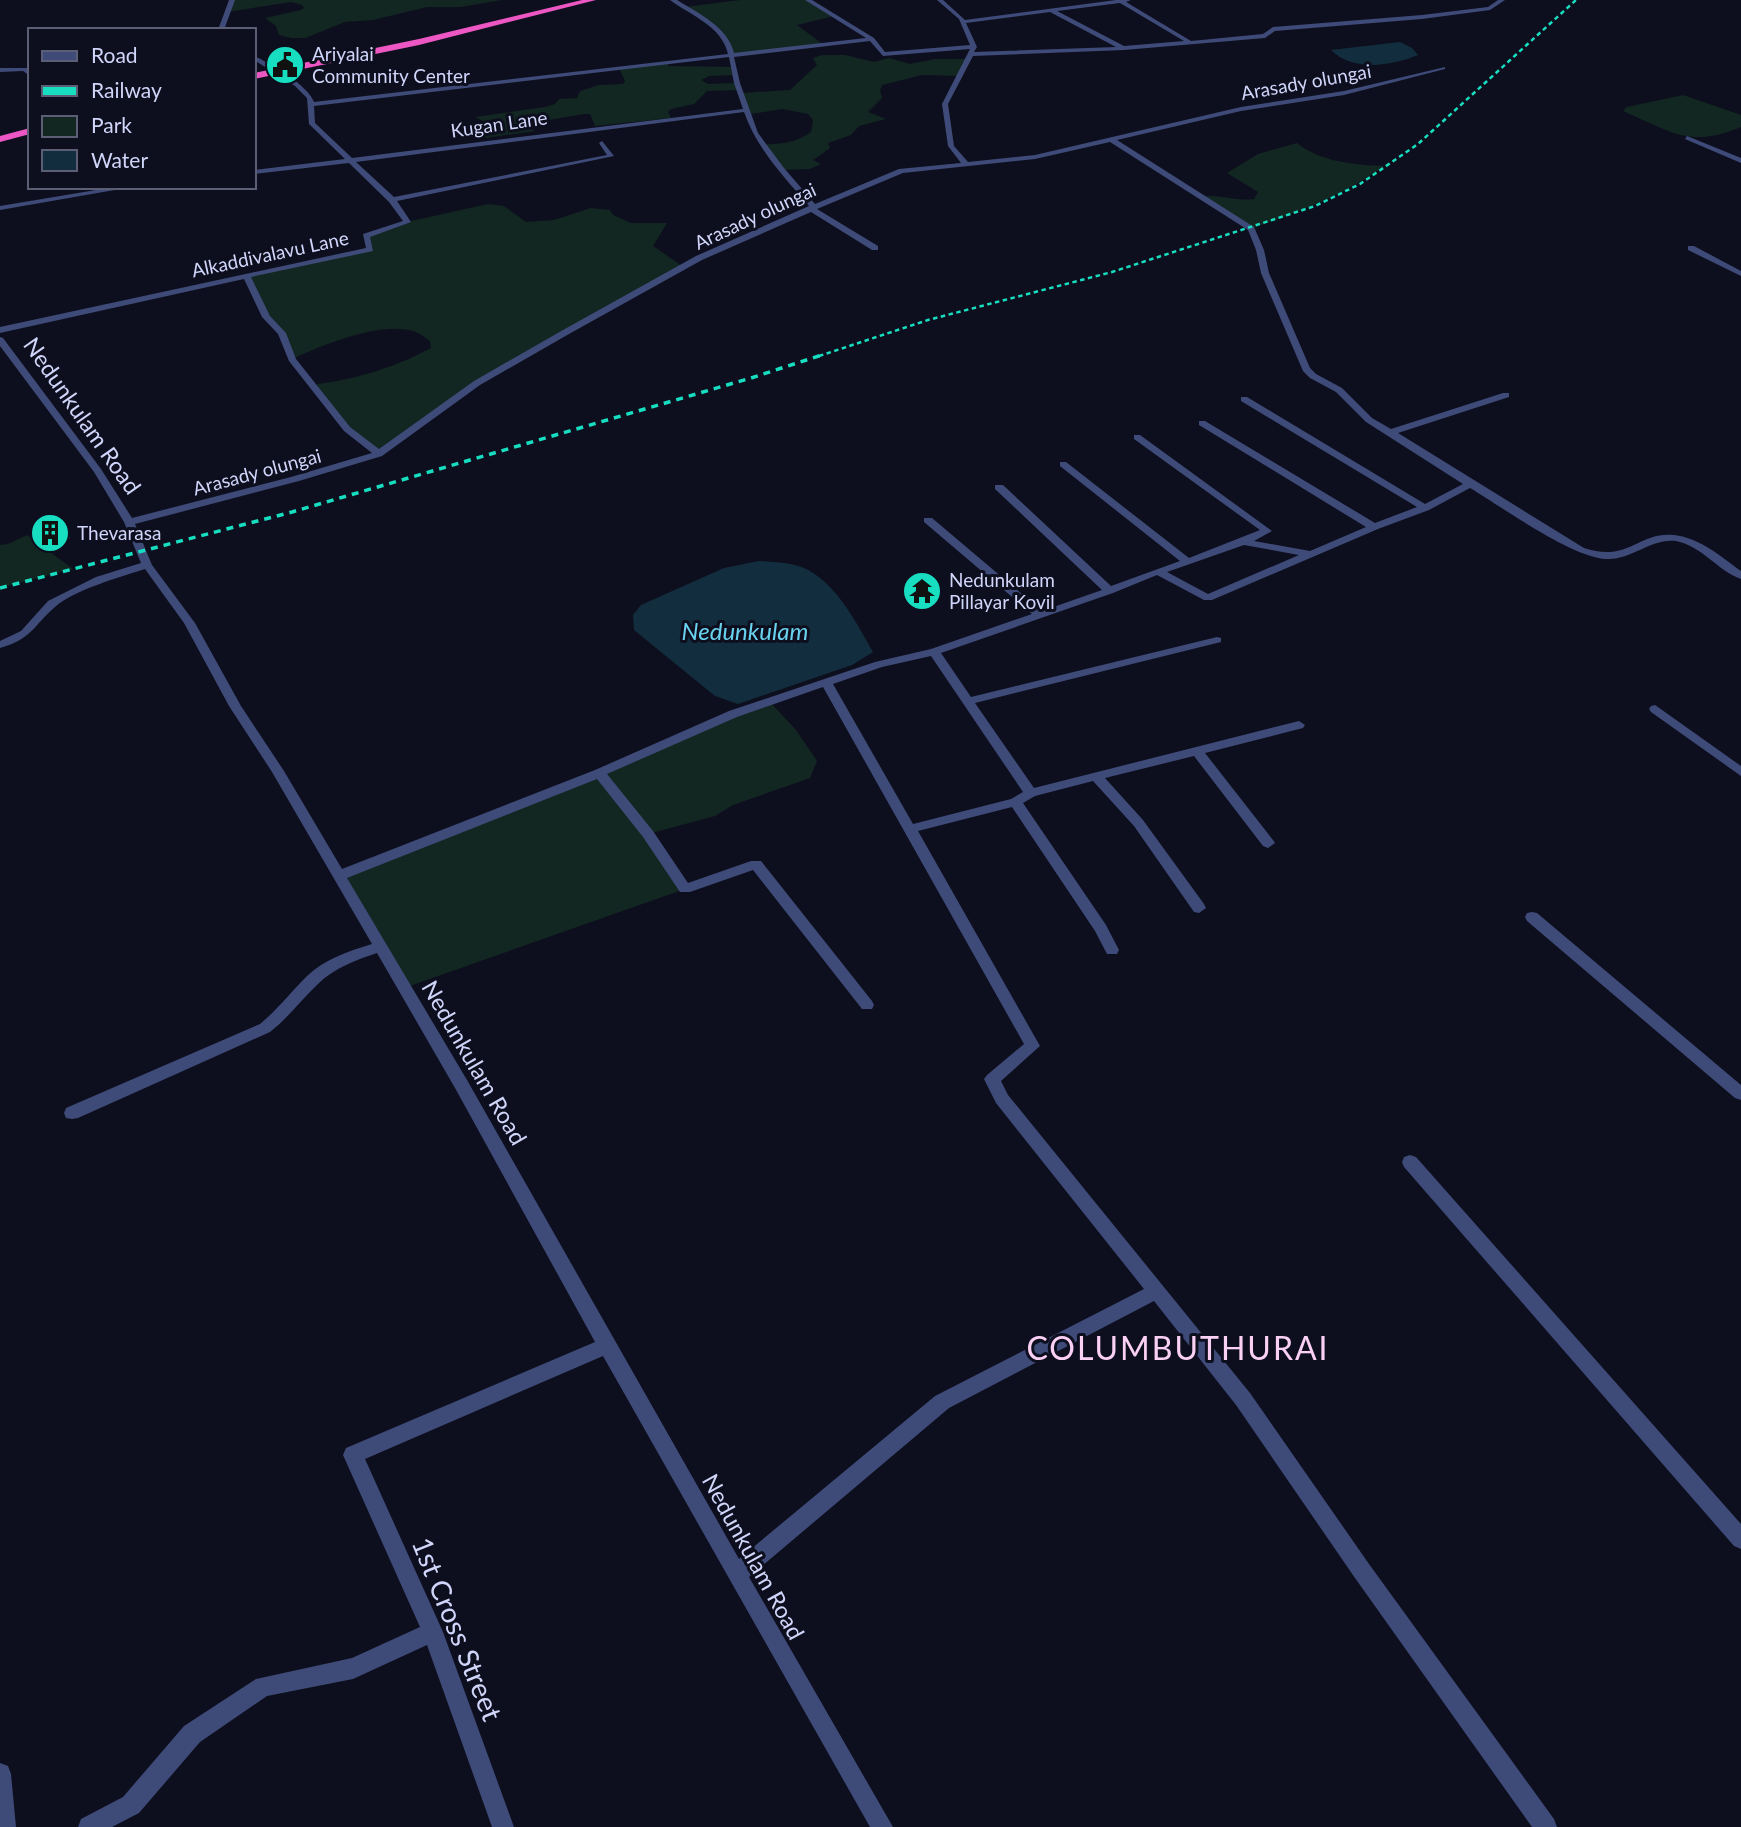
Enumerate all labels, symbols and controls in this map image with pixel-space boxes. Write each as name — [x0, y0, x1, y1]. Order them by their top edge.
legend — [28, 28, 256, 189]
text: Road — [91, 42, 138, 67]
place label: Ariyalai Community Center — [312, 42, 470, 87]
public building icon: Ariyalai Community Center — [264, 44, 306, 86]
street label: Arasady olungai — [1239, 59, 1373, 104]
text: Railway — [91, 77, 162, 102]
street label: Kugan Lane — [449, 105, 549, 142]
text: Park — [91, 112, 132, 137]
text: Water — [91, 147, 148, 172]
street label: Arasady olungai — [690, 177, 819, 254]
street label: Alkaddivalavu Lane — [189, 226, 351, 281]
street label: Nedunkulam Road — [18, 332, 147, 499]
street label: Arasady olungai — [190, 443, 324, 500]
building icon: Thevarasa — [29, 512, 71, 554]
place label: Thevarasa — [77, 521, 161, 544]
place label: Nedunkulam Pillayar Kovil — [949, 568, 1055, 613]
temple icon: Nedunkulam Pillayar Kovil — [901, 570, 943, 612]
water label: Nedunkulam — [682, 616, 808, 645]
street label: Nedunkulam Road — [416, 975, 533, 1150]
district label: COLUMBUTHURAI — [1026, 1328, 1330, 1367]
street label: Nedunkulam Road — [697, 1469, 811, 1644]
street label: 1st Cross Street — [406, 1532, 510, 1725]

